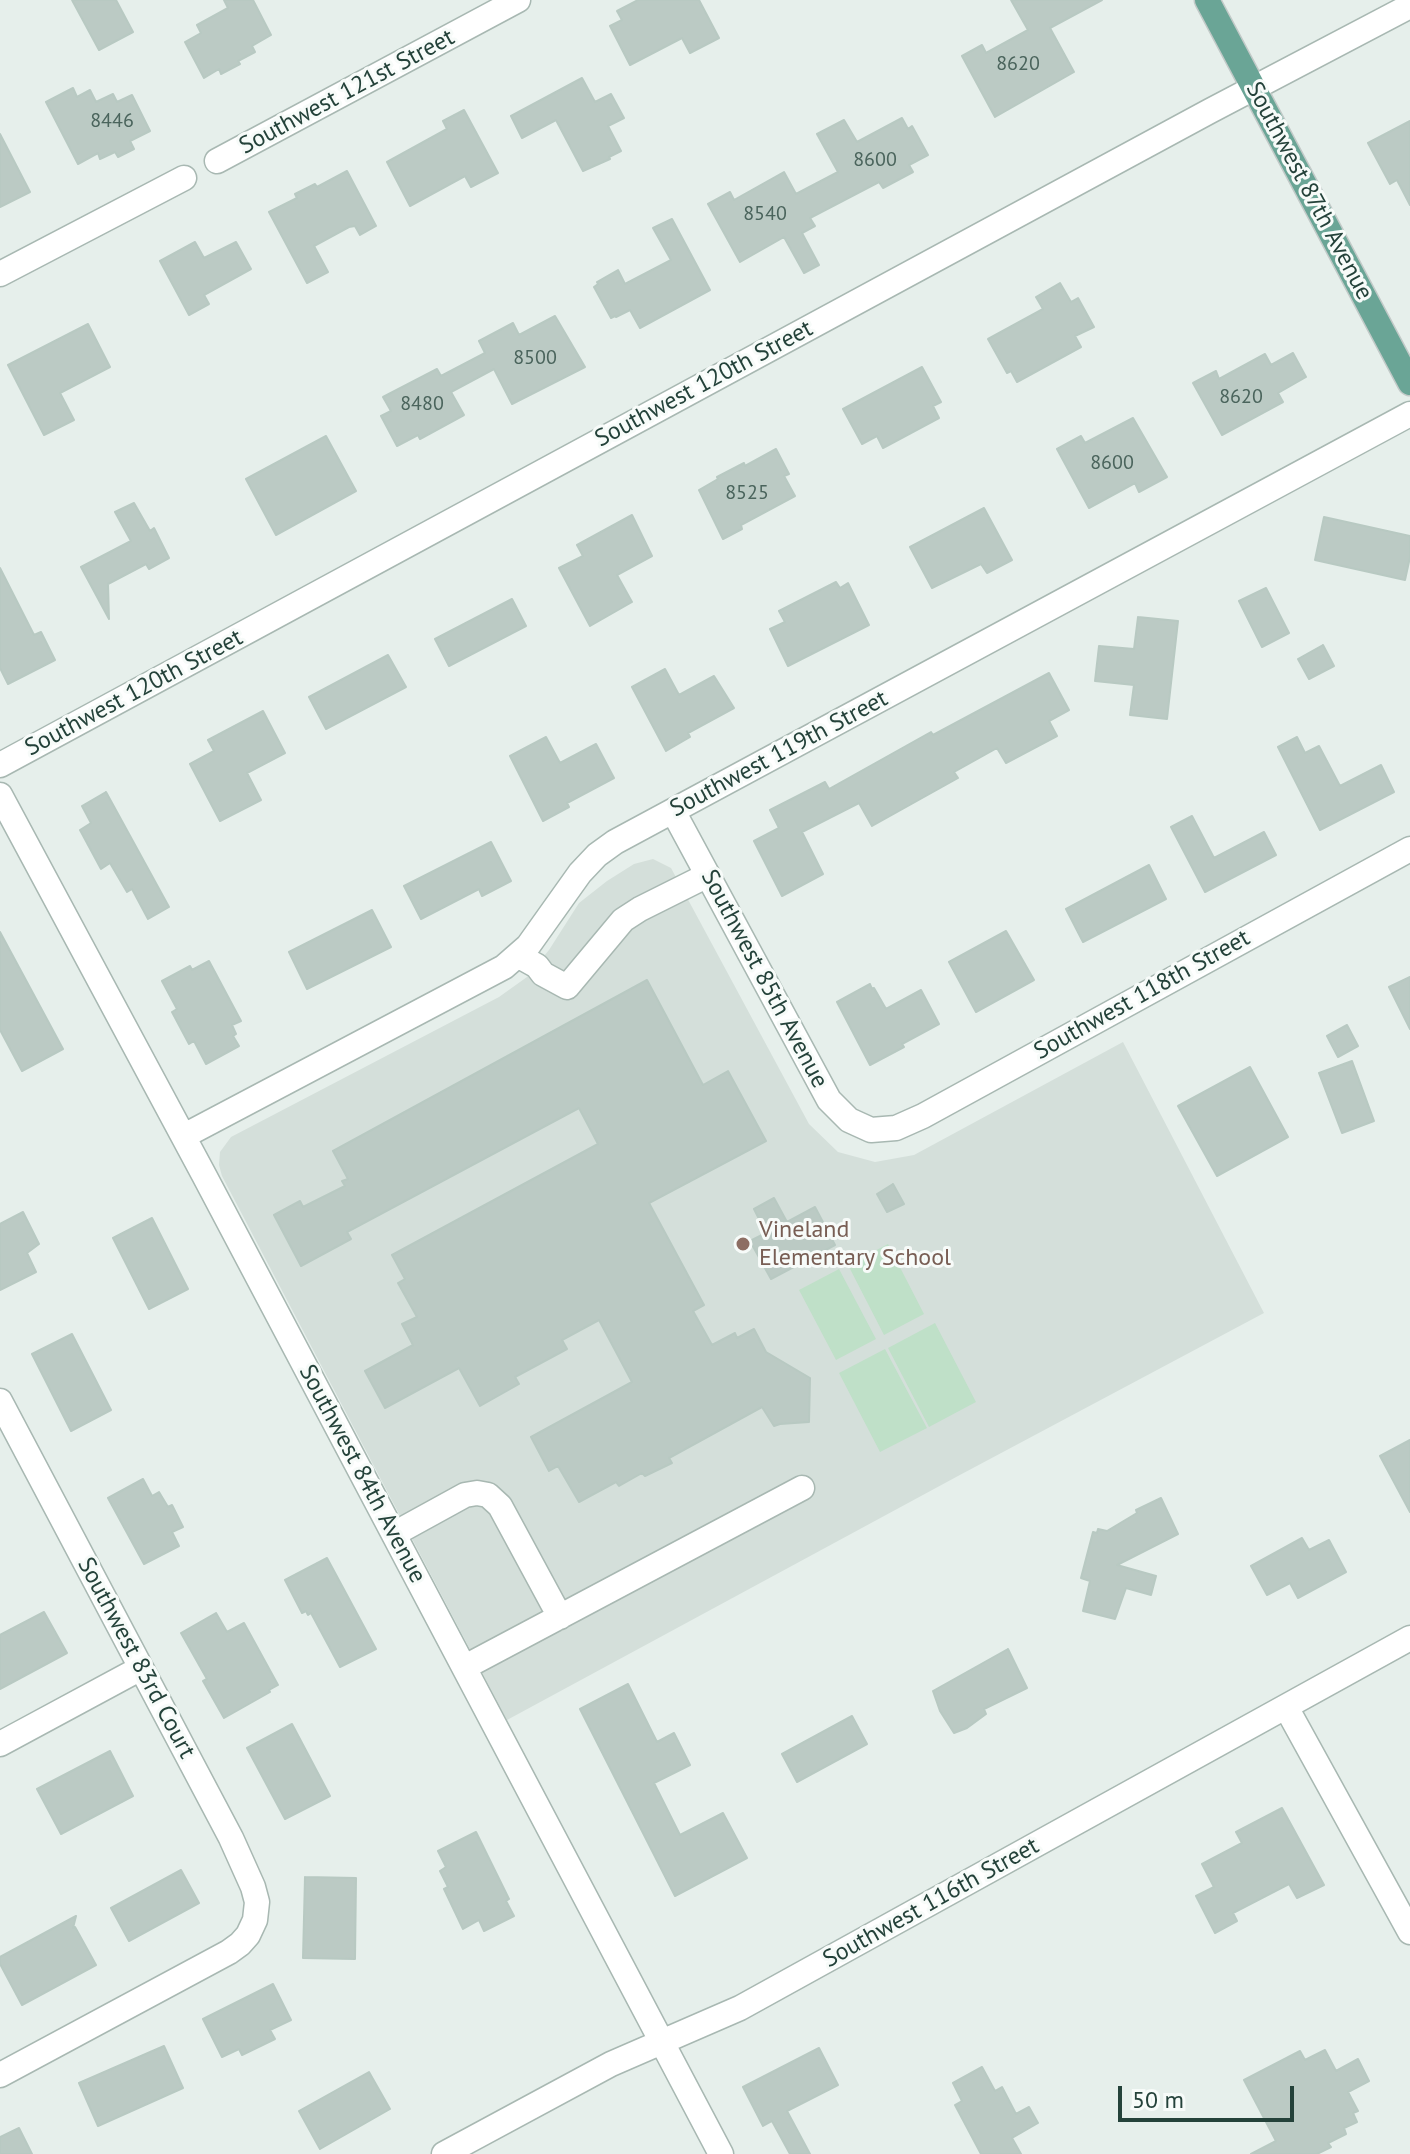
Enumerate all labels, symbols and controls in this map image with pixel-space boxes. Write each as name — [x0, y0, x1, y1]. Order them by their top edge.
street label: Southwest 121st Street — [235, 23, 459, 161]
house number: 8620 — [996, 52, 1040, 76]
street label: Southwest 87th Avenue — [1239, 77, 1379, 305]
house number: 8446 — [90, 109, 134, 133]
house number: 8600 — [853, 148, 897, 172]
house number: 8540 — [743, 202, 787, 226]
street label: Southwest 120th Street — [590, 314, 818, 454]
house number: 8500 — [513, 346, 557, 370]
house number: 8620 — [1219, 385, 1263, 409]
house number: 8480 — [400, 392, 444, 416]
house number: 8600 — [1090, 451, 1134, 475]
house number: 8525 — [725, 481, 769, 505]
street label: Southwest 120th Street — [20, 623, 248, 763]
street label: Southwest 119th Street — [665, 684, 893, 824]
street label: Southwest 85th Avenue — [694, 865, 834, 1093]
street label: Southwest 118th Street — [1029, 924, 1255, 1066]
place label: Vineland Elementary School — [759, 1216, 951, 1272]
marker: Vineland Elementary School — [734, 1235, 752, 1253]
street label: Southwest 84th Avenue — [292, 1360, 432, 1588]
street label: Southwest 83rd Court — [71, 1553, 201, 1763]
street label: Southwest 116th Street — [818, 1832, 1044, 1974]
scale bar — [1122, 2070, 1298, 2120]
text: 50 m — [1132, 2084, 1184, 2115]

